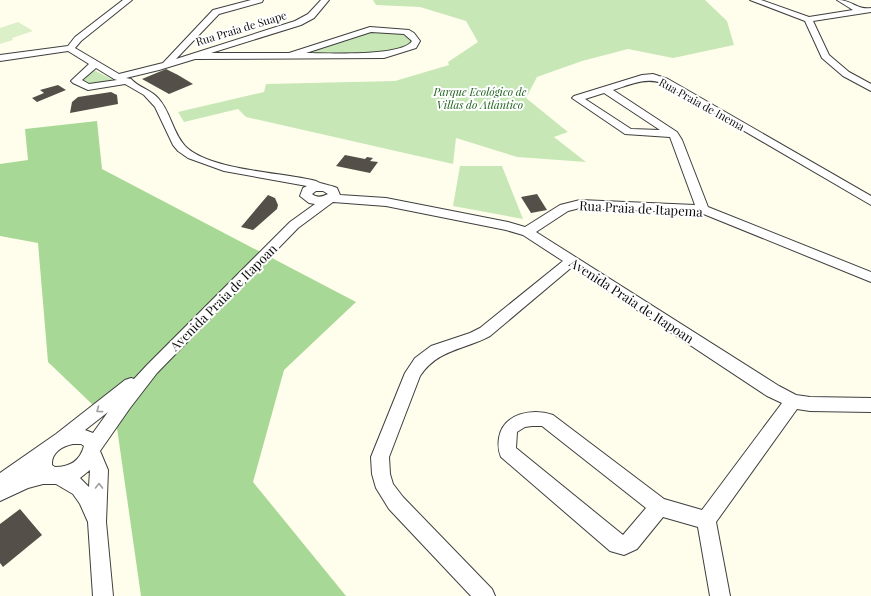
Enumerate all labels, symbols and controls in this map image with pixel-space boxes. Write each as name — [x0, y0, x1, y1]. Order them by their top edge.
street label: Rua Praia de Suape — [194, 7, 289, 49]
street label: Rua Praia de Inema — [657, 74, 748, 134]
park label: Parque Ecológico de Villas do Atlântico — [433, 84, 527, 112]
street label: Rua Praia de Itapema — [579, 196, 704, 220]
street label: Avenida Praia de Itapoan — [165, 240, 280, 355]
street label: Avenida Praia de Itapoan — [566, 253, 697, 347]
one-way arrow — [96, 405, 103, 413]
one-way arrow — [95, 483, 103, 489]

